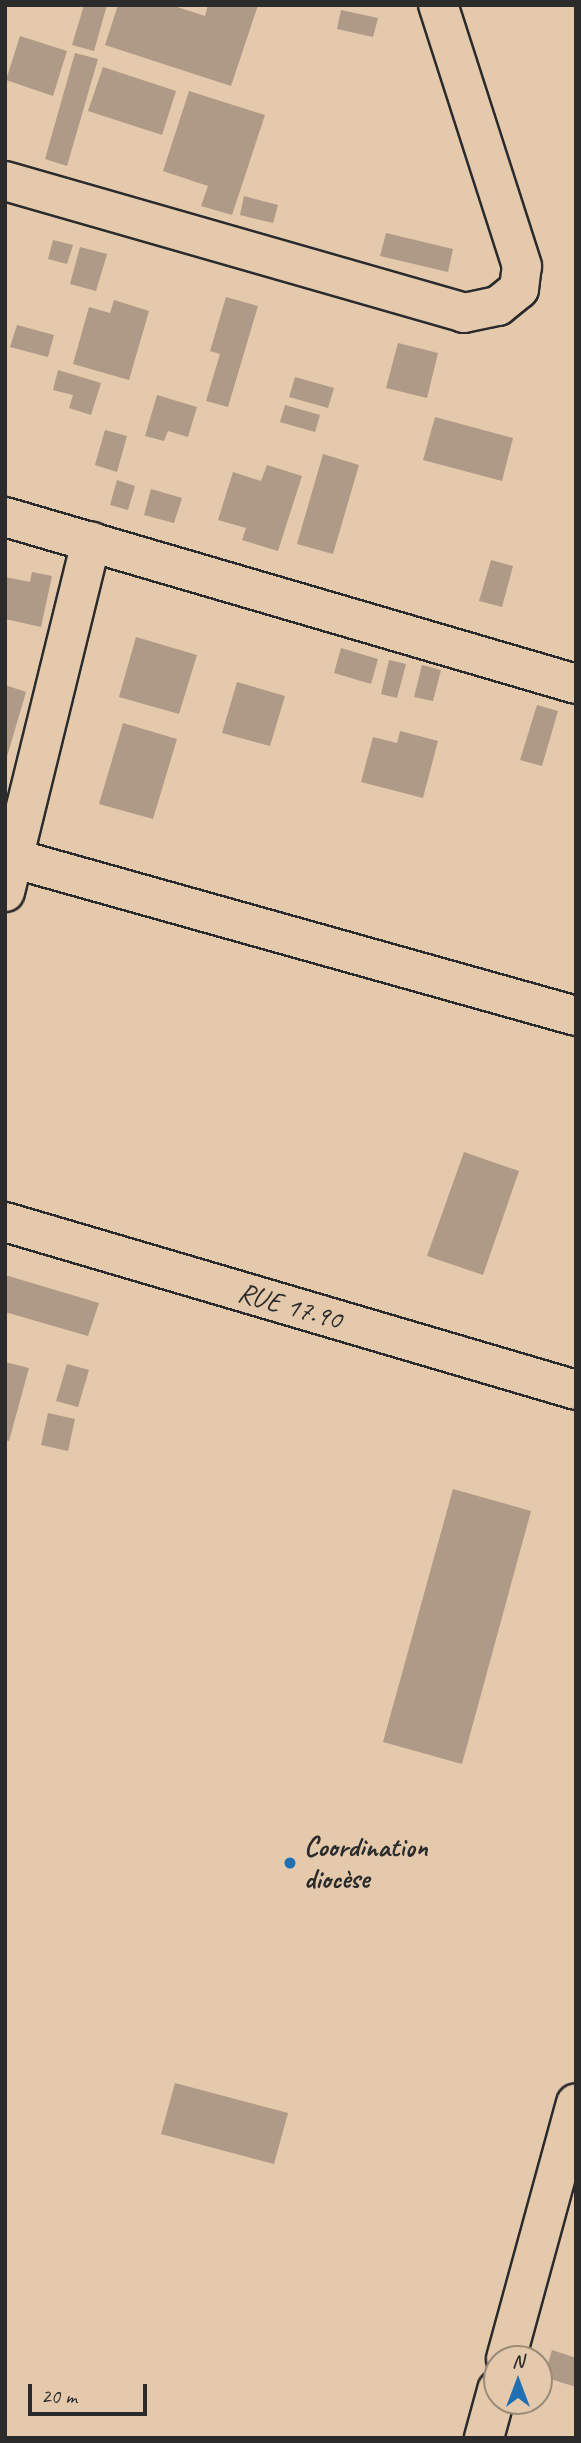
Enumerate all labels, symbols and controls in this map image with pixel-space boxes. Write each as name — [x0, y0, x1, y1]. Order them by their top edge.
street label: RUE 17.90 — [234, 1275, 346, 1337]
place label: Coordination diocèse — [304, 1830, 428, 1896]
marker: Coordination diocèse — [282, 1855, 298, 1871]
north arrow — [483, 2345, 553, 2415]
text: N — [512, 2349, 524, 2373]
scale bar — [32, 2370, 150, 2414]
text: 20 m — [41, 2383, 77, 2409]

